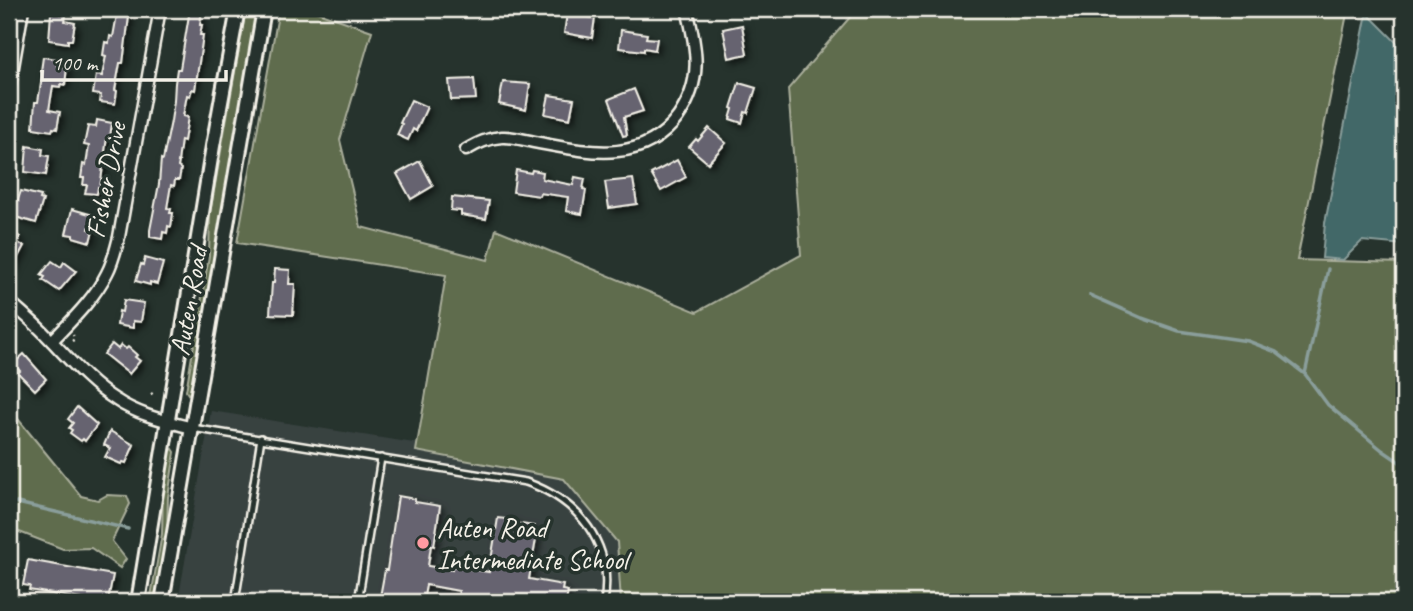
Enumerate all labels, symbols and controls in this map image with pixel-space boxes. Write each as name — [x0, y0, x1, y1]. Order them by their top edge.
scale bar — [42, 38, 226, 82]
text: 100 m — [52, 50, 99, 76]
street label: Fisher Drive — [77, 118, 134, 241]
street label: Auten Road — [162, 240, 216, 358]
place label: Auten Road Intermediate School — [437, 510, 633, 577]
marker: Auten Road Intermediate School — [415, 535, 431, 551]

